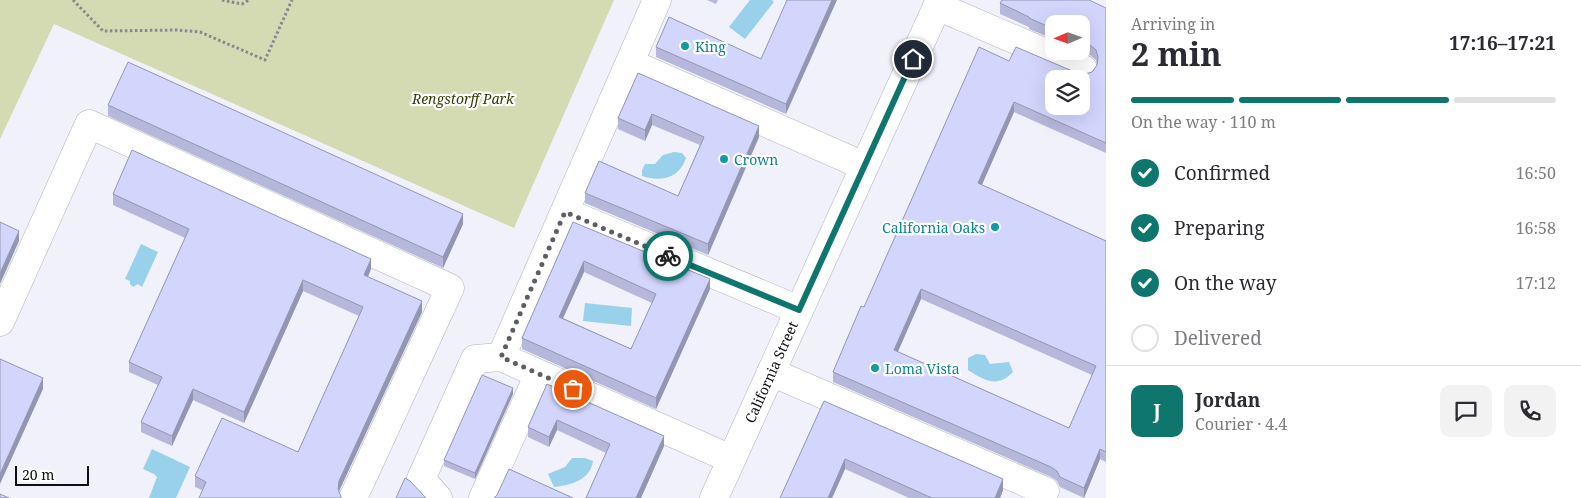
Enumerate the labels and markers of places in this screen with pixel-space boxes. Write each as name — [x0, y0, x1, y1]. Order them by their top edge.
place label: King — [695, 37, 726, 56]
pin — [892, 38, 934, 80]
marker: King — [679, 40, 691, 52]
place label: Crown — [734, 150, 778, 169]
marker: Crown — [718, 153, 730, 165]
place label: California Oaks — [882, 218, 985, 237]
marker: California Oaks — [989, 221, 1001, 233]
place label: Loma Vista — [885, 359, 960, 378]
marker: Loma Vista — [869, 362, 881, 374]
pin — [552, 368, 594, 410]

